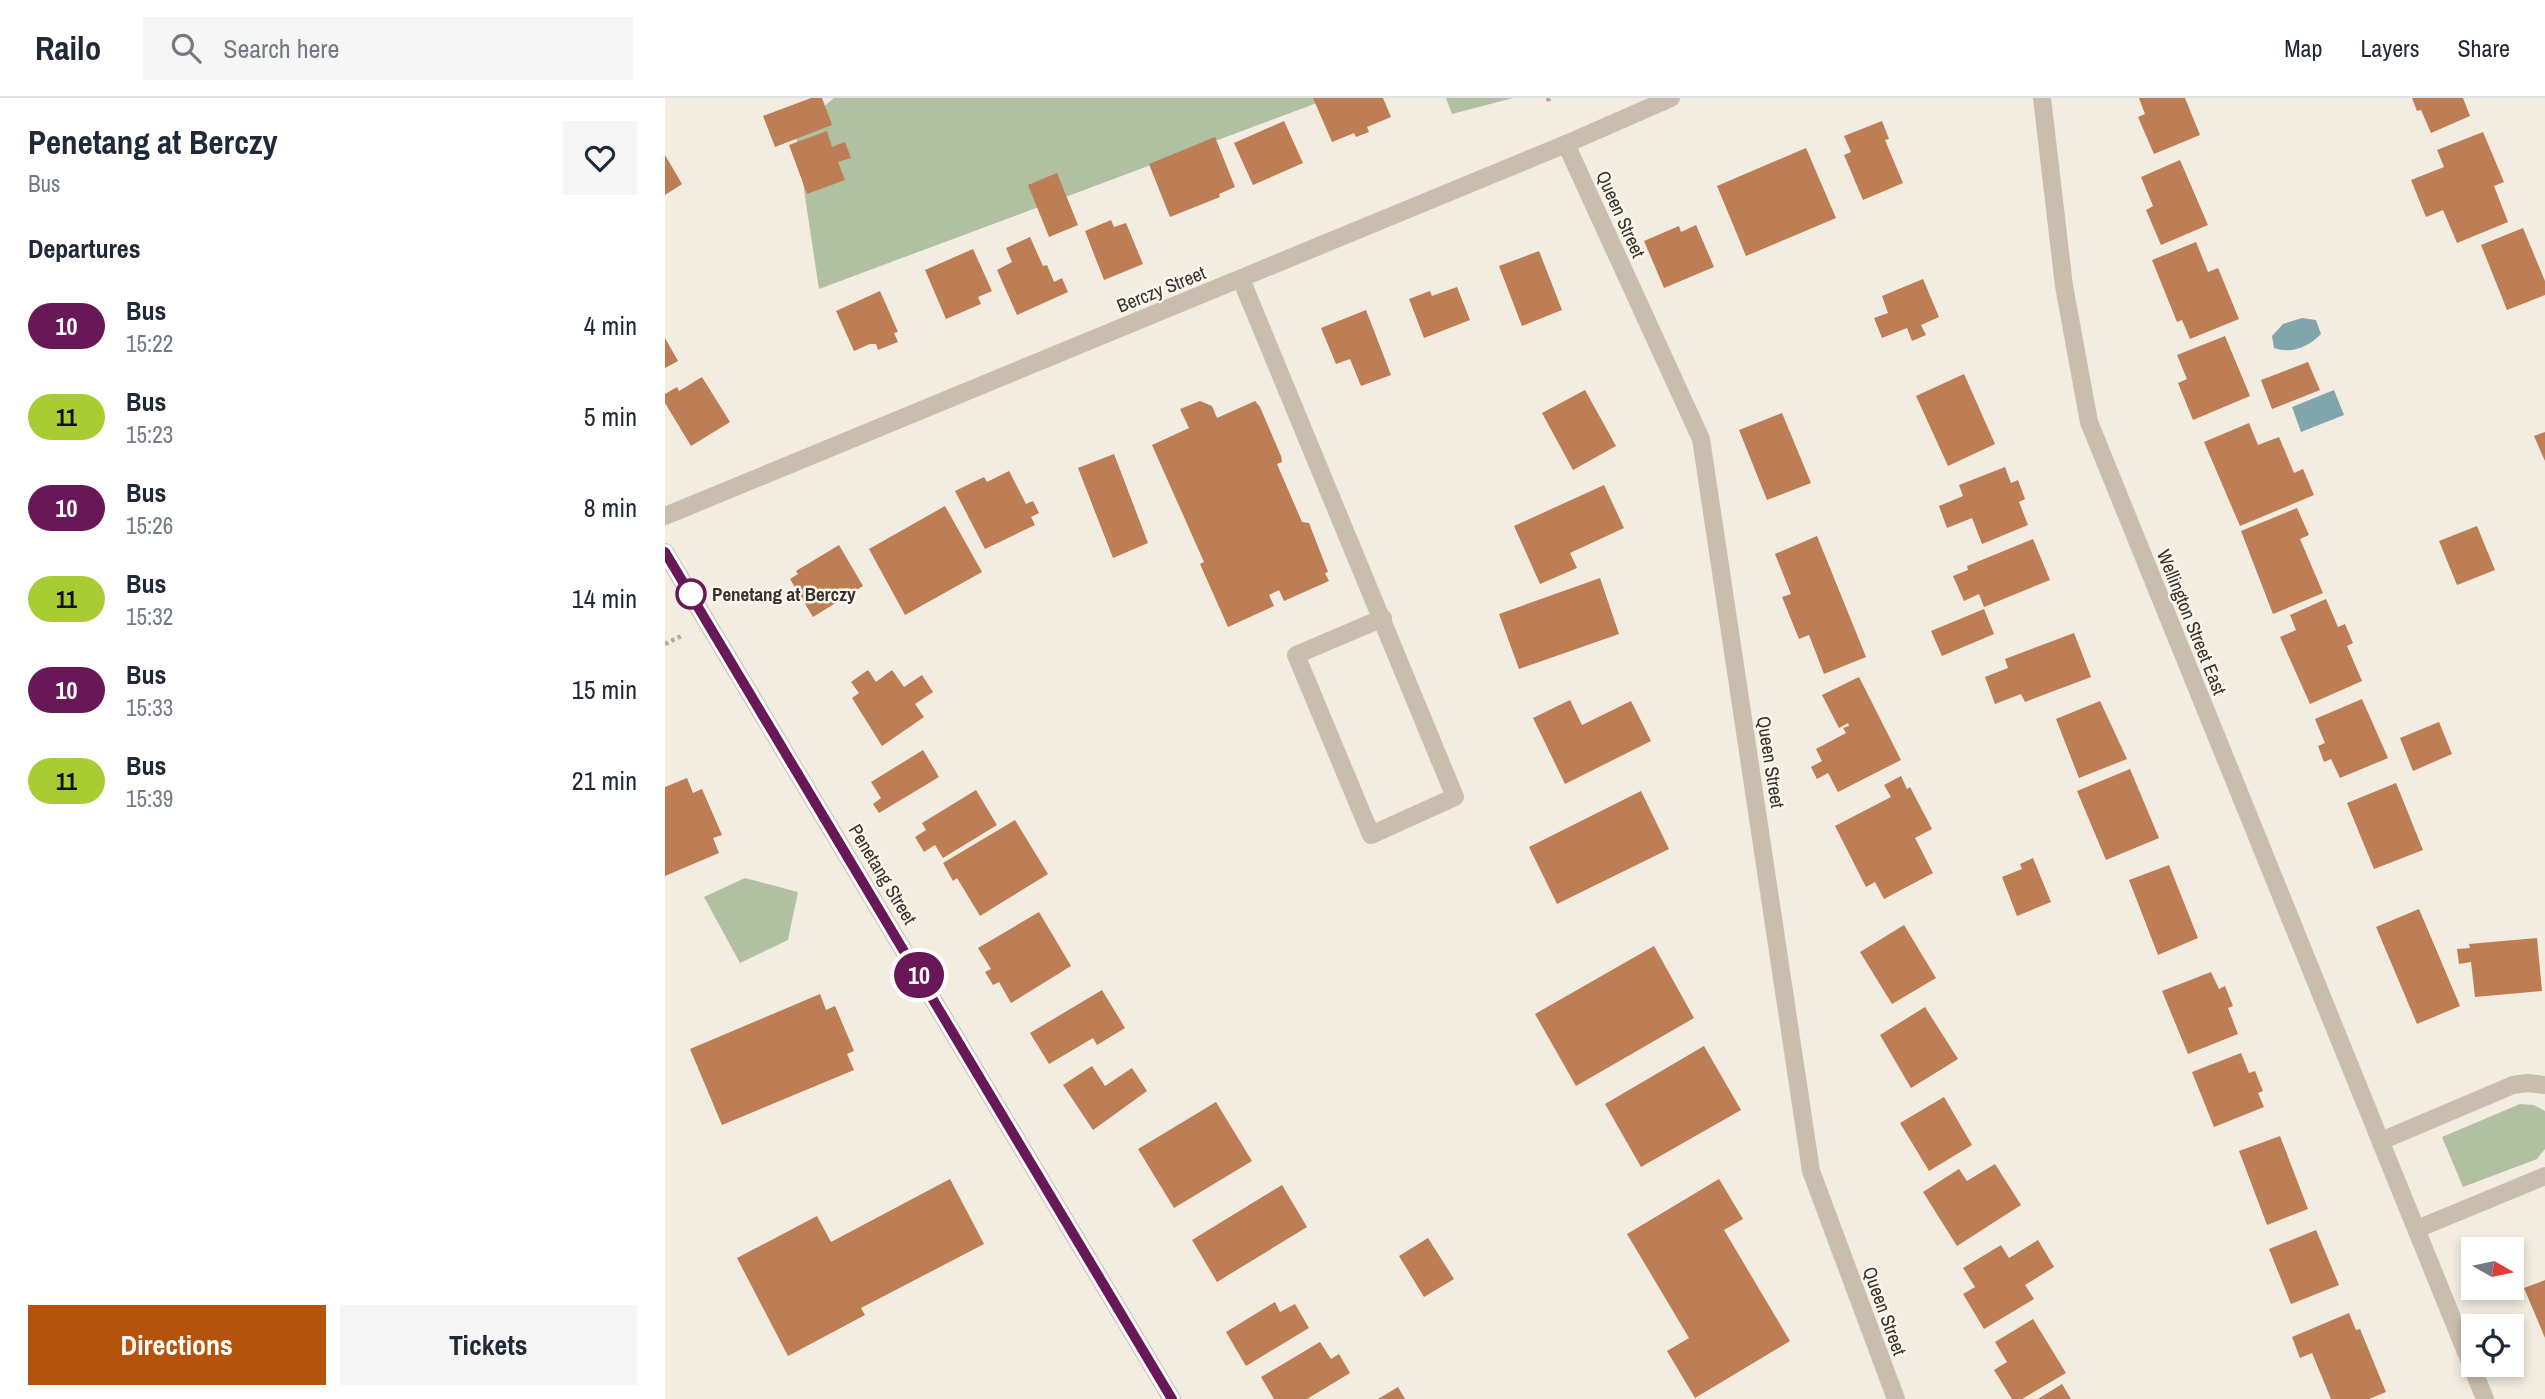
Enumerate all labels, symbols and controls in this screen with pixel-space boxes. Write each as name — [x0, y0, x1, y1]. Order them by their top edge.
search box — [143, 17, 633, 80]
text: Railo — [35, 26, 101, 70]
icon: search — [167, 29, 205, 67]
text: Search here — [223, 31, 339, 66]
text: Map — [2284, 32, 2322, 64]
text: Layers — [2360, 32, 2419, 64]
text: Share — [2457, 32, 2510, 64]
text: Penetang at Berczy — [28, 120, 278, 164]
button: heart — [563, 121, 637, 195]
street label: Queen Street — [1590, 166, 1652, 262]
text: Bus — [28, 168, 61, 199]
text: Departures — [28, 231, 141, 266]
street label: Berczy Street — [1113, 259, 1210, 319]
text: Bus — [126, 293, 166, 328]
text: 4 min — [584, 308, 637, 343]
text: 10 — [56, 310, 77, 342]
text: 15:22 — [126, 328, 173, 359]
text: Bus — [126, 384, 166, 419]
text: 5 min — [584, 399, 637, 434]
text: 11 — [56, 401, 77, 433]
text: 15:23 — [126, 419, 173, 450]
text: Bus — [126, 475, 166, 510]
text: 8 min — [584, 490, 637, 525]
text: 10 — [56, 492, 77, 524]
text: 15:26 — [126, 510, 173, 541]
street label: Wellington Street East — [2151, 545, 2233, 699]
text: Bus — [126, 566, 166, 601]
marker: Penetang at Berczy — [676, 579, 706, 609]
text: 14 min — [572, 581, 637, 616]
place label: Penetang at Berczy — [712, 581, 856, 607]
text: 11 — [56, 583, 77, 615]
text: 15:32 — [126, 601, 173, 632]
text: Bus — [126, 657, 166, 692]
text: 15 min — [572, 672, 637, 707]
text: 10 — [56, 674, 77, 706]
text: 15:33 — [126, 692, 173, 723]
street label: Queen Street — [1751, 714, 1791, 810]
text: Bus — [126, 748, 166, 783]
text: 21 min — [572, 763, 637, 798]
text: 11 — [56, 765, 77, 797]
text: 15:39 — [126, 783, 173, 814]
street label: Penetang Street — [843, 819, 923, 930]
line badge: 10 — [887, 952, 951, 998]
text: 10 — [908, 959, 930, 991]
north arrow — [2461, 1237, 2523, 1300]
map controls — [2461, 1237, 2524, 1377]
street label: Queen Street — [1857, 1263, 1913, 1360]
button: Directions — [28, 1305, 326, 1385]
button: Tickets — [340, 1305, 637, 1385]
button: locate — [2461, 1314, 2524, 1377]

